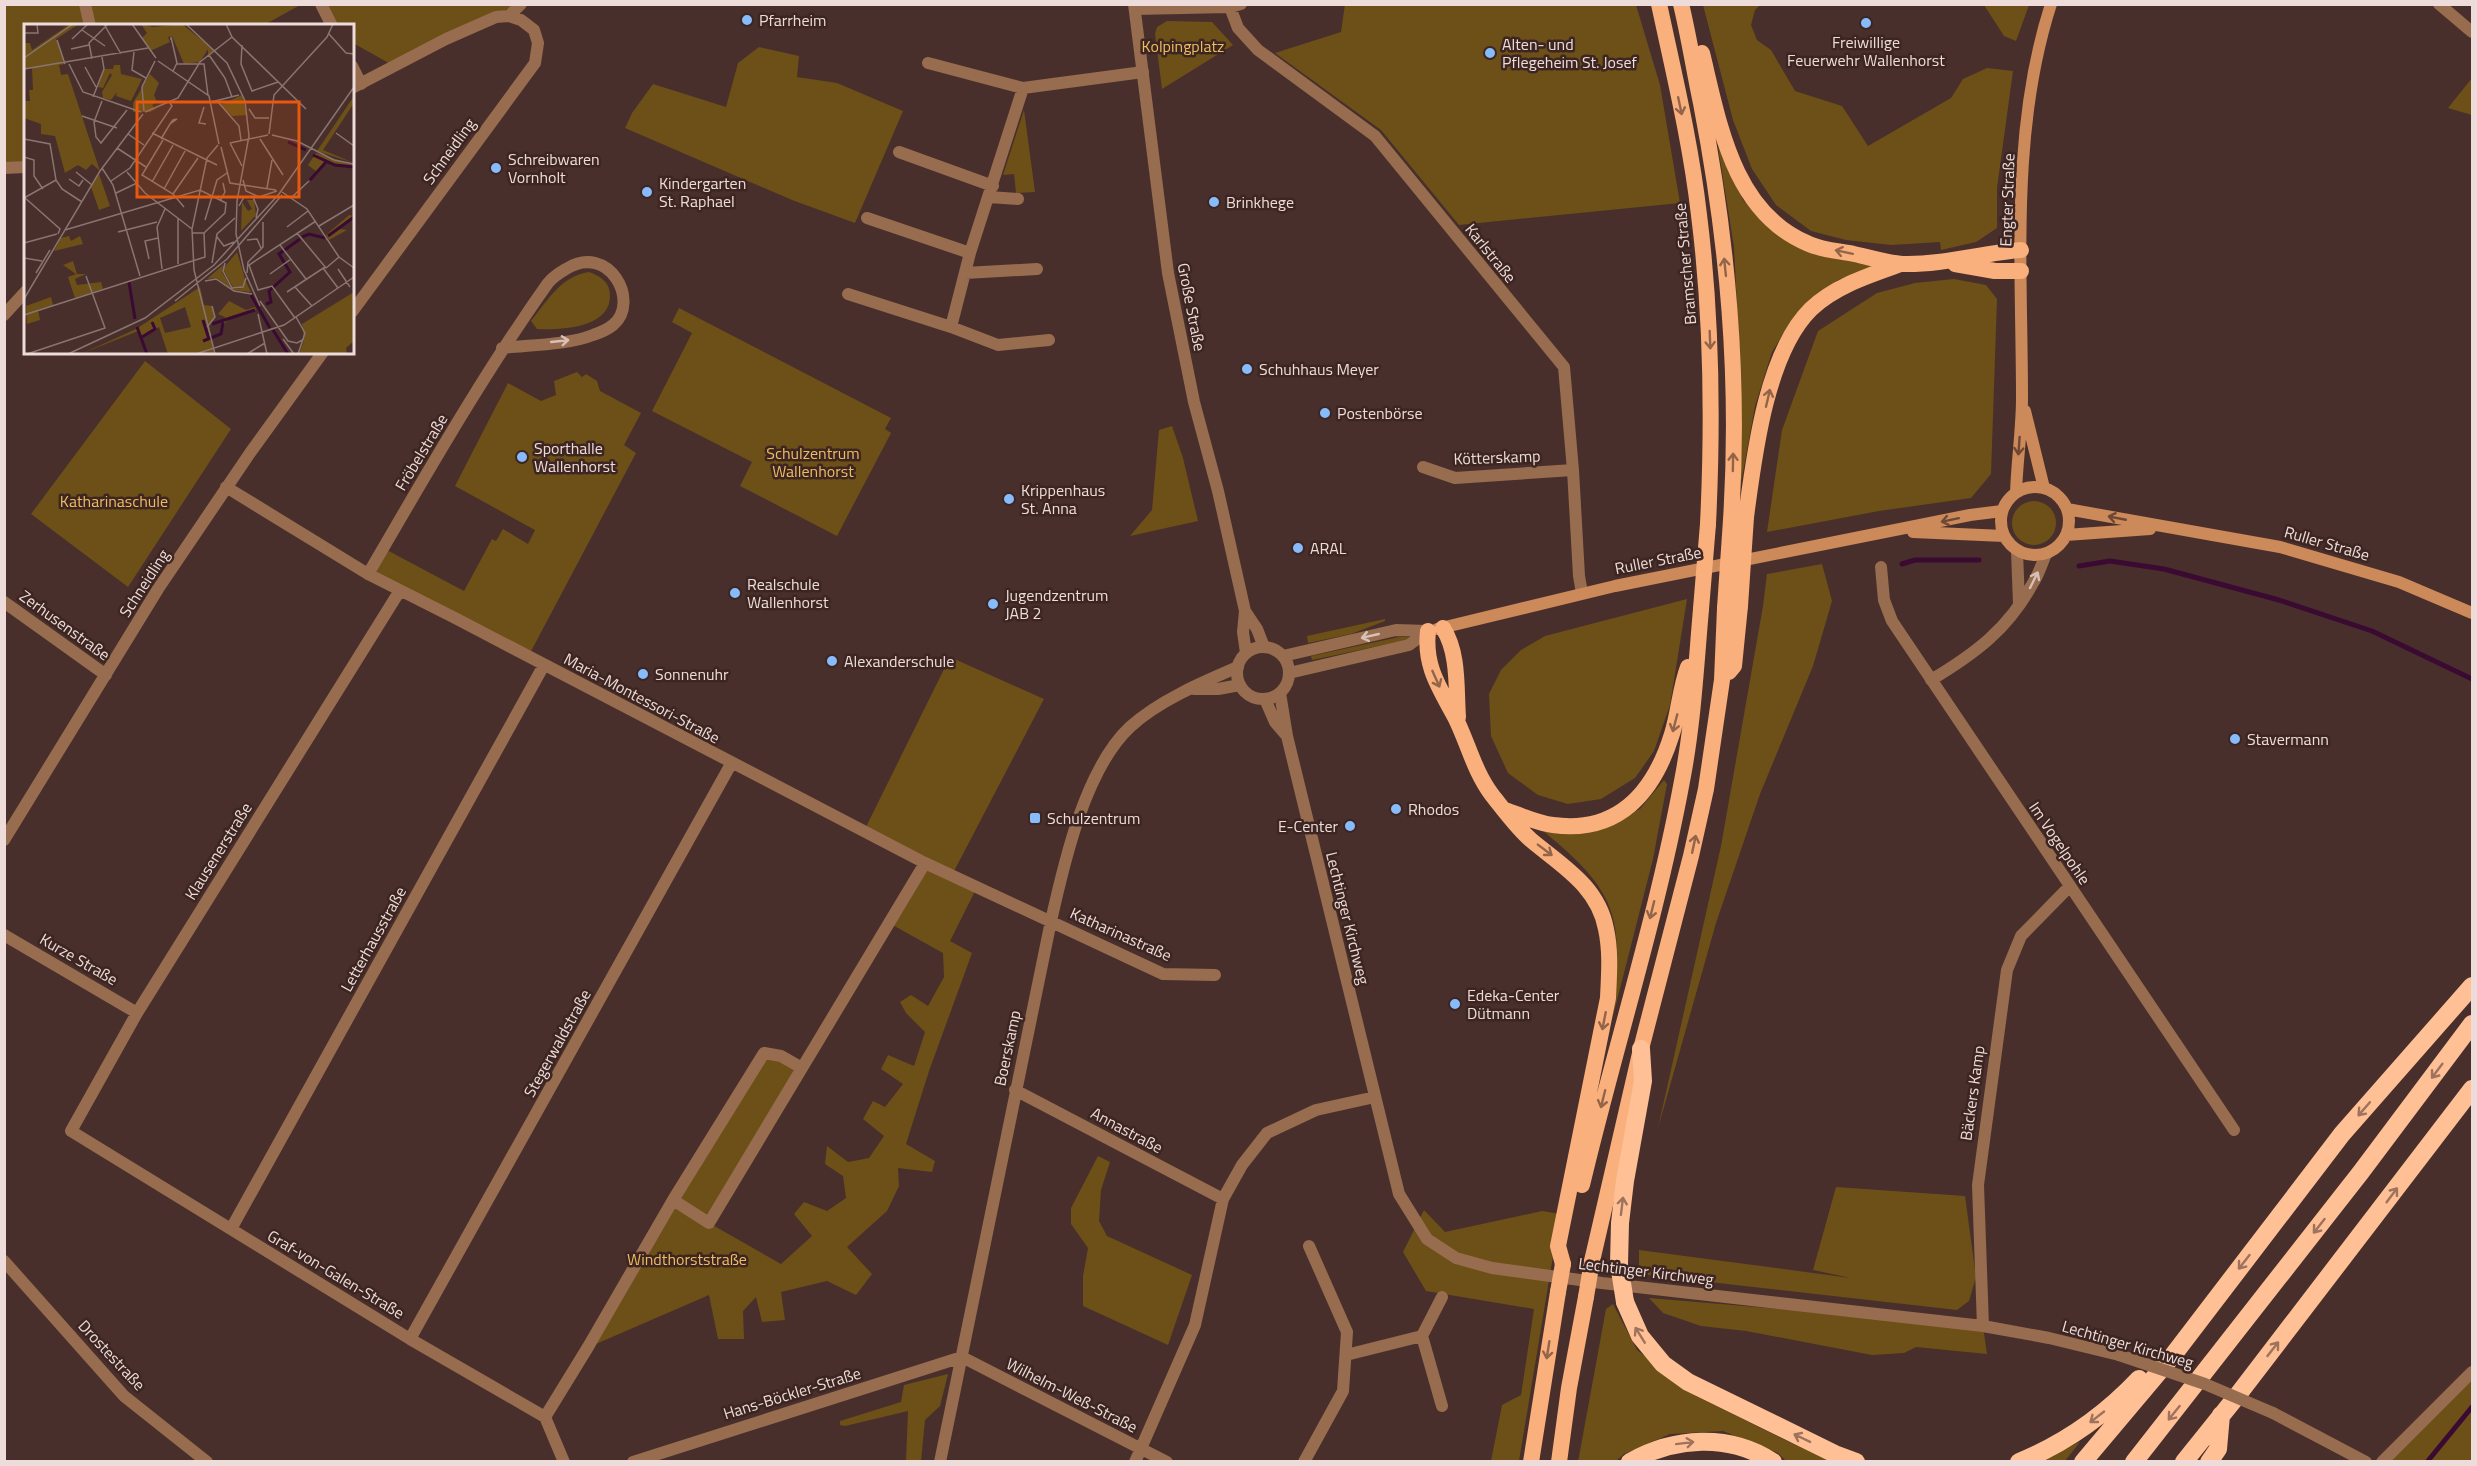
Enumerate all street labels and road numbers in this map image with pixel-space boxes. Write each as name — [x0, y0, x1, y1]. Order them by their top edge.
street label: Schneidling — [417, 113, 481, 189]
street label: Engter Straße — [1993, 153, 2021, 247]
street label: Bramscher Straße — [1668, 202, 1702, 326]
street label: Karlstraße — [1460, 218, 1522, 288]
street label: Große Straße — [1172, 261, 1212, 353]
street label: Fröbelstraße — [389, 409, 453, 495]
street label: Kötterskamp — [1453, 443, 1541, 471]
street label: Ruller Straße — [2281, 519, 2373, 567]
street label: Ruller Straße — [1613, 540, 1703, 580]
street label: Schneidling — [113, 544, 175, 622]
street label: Zerhusenstraße — [15, 584, 115, 666]
street label: Maria-Montessori-Straße — [560, 647, 724, 749]
street label: Im Vogelpohle — [2023, 797, 2097, 889]
street label: Klausenerstraße — [178, 798, 258, 904]
street label: Lechtinger Kirchweg — [1320, 849, 1376, 987]
street label: Letterhausstraße — [334, 882, 412, 996]
street label: Katharinastraße — [1066, 901, 1176, 967]
street label: Kurze Straße — [35, 927, 123, 991]
street label: Stegerwaldstraße — [517, 985, 597, 1101]
street label: Boerskamp — [987, 1008, 1027, 1088]
street label: Bäckers Kamp — [1953, 1044, 1991, 1142]
street label: Annastraße — [1087, 1101, 1167, 1159]
street label: Graf-von-Galen-Straße — [263, 1223, 409, 1325]
street label: Lechtinger Kirchweg — [1577, 1251, 1715, 1291]
street label: Drostestraße — [73, 1314, 151, 1396]
street label: Lechtinger Kirchweg — [2059, 1314, 2197, 1374]
street label: Wilhelm-Weß-Straße — [1002, 1352, 1142, 1438]
street label: Hans-Böckler-Straße — [720, 1361, 864, 1425]

